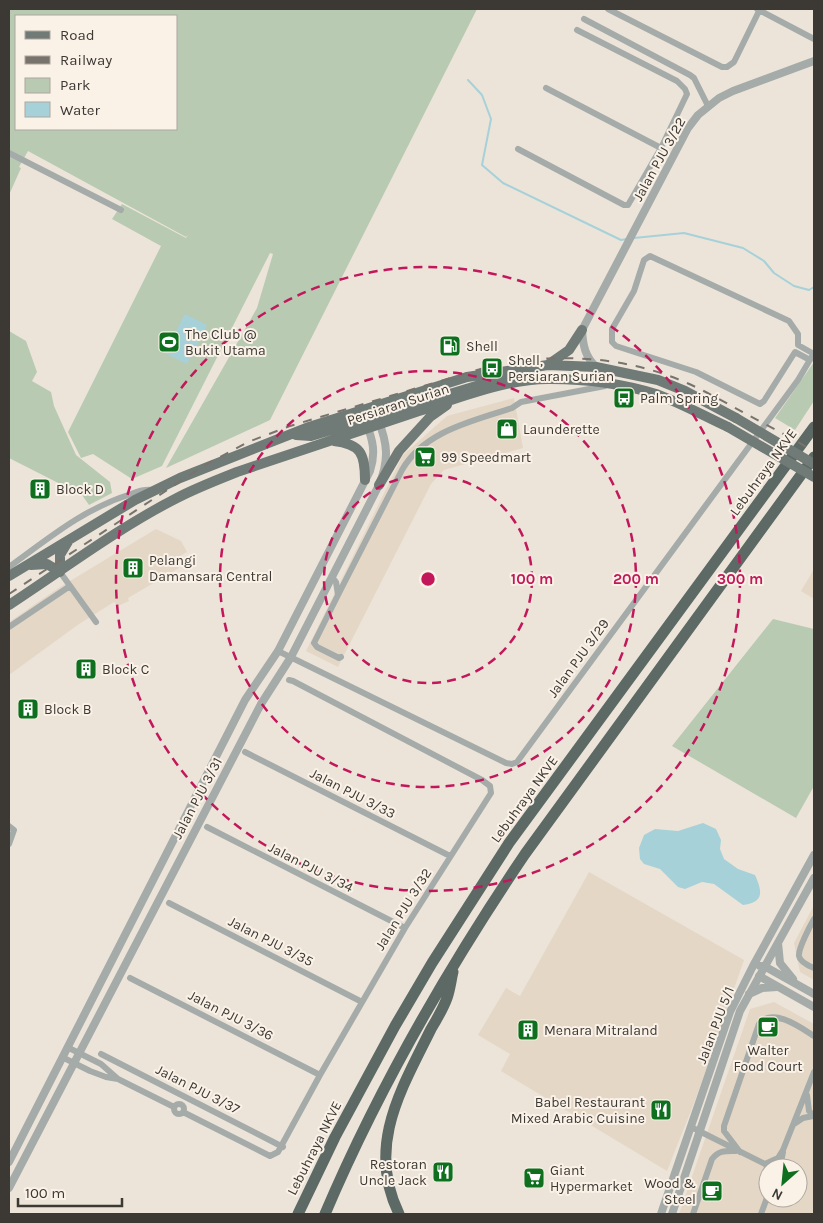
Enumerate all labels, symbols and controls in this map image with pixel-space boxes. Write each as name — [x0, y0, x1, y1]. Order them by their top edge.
legend — [15, 15, 178, 130]
text: Road — [60, 26, 95, 44]
text: Railway — [60, 51, 112, 69]
text: Park — [60, 76, 90, 94]
text: Water — [60, 101, 101, 119]
street label: Jalan PJU 3/22 — [629, 114, 689, 204]
place label: The Club @ Bukit Utama — [185, 326, 266, 359]
sports icon: The Club @ Bukit Utama — [157, 330, 181, 354]
fuel station icon: Shell — [438, 334, 462, 358]
place label: Shell — [466, 338, 498, 355]
place label: Shell, Persiaran Surian — [508, 352, 614, 385]
bus stop icon: Shell, Persiaran Surian — [480, 356, 504, 380]
street label: Persiaran Surian — [345, 380, 451, 429]
bus stop icon: Palm Spring — [612, 386, 636, 410]
place label: Palm Spring — [640, 390, 718, 407]
shop icon: Launderette — [495, 417, 519, 441]
place label: Launderette — [523, 421, 600, 438]
street label: Lebuhraya NKVE — [726, 426, 801, 519]
supermarket icon: 99 Speedmart — [413, 445, 437, 469]
place label: 99 Speedmart — [441, 449, 531, 466]
building icon: Block D — [28, 477, 52, 501]
place label: Block D — [56, 481, 104, 498]
place label: Pelangi Damansara Central — [149, 552, 273, 585]
building icon: Pelangi Damansara Central — [121, 556, 145, 580]
centre of rings — [419, 570, 437, 588]
text: 100 m — [511, 570, 553, 588]
text: 200 m — [613, 570, 659, 588]
text: 300 m — [717, 570, 763, 588]
street label: Jalan PJU 3/29 — [544, 616, 613, 701]
building icon: Block C — [74, 657, 98, 681]
place label: Block C — [102, 661, 149, 678]
building icon: Block B — [16, 697, 40, 721]
place label: Block B — [44, 701, 91, 718]
street label: Lebuhraya NKVE — [487, 753, 562, 846]
street label: Jalan PJU 3/31 — [169, 755, 226, 842]
street label: Jalan PJU 3/33 — [307, 765, 398, 822]
street label: Jalan PJU 3/34 — [265, 839, 356, 896]
street label: Jalan PJU 3/32 — [371, 865, 435, 953]
street label: Jalan PJU 3/35 — [225, 913, 316, 970]
street label: Jalan PJU 5/1 — [693, 984, 738, 1066]
street label: Jalan PJU 3/36 — [185, 987, 276, 1044]
cafe icon: Walter Food Court — [756, 1015, 780, 1039]
building icon: Menara Mitraland — [516, 1018, 540, 1042]
place label: Menara Mitraland — [544, 1022, 658, 1039]
place label: Walter Food Court — [734, 1042, 802, 1075]
street label: Jalan PJU 3/37 — [153, 1061, 243, 1118]
place label: Babel Restaurant Mixed Arabic Cuisine — [511, 1094, 645, 1127]
street label: Lebuhraya NKVE — [283, 1098, 345, 1198]
restaurant icon: Babel Restaurant Mixed Arabic Cuisine — [649, 1098, 673, 1122]
place label: Restoran Uncle Jack — [359, 1156, 427, 1189]
north arrow — [758, 1158, 808, 1208]
restaurant icon: Restoran Uncle Jack — [431, 1160, 455, 1184]
place label: Giant Hypermarket — [550, 1162, 633, 1195]
supermarket icon: Giant Hypermarket — [522, 1166, 546, 1190]
place label: Wood & Steel — [644, 1175, 696, 1208]
scale bar — [18, 1176, 121, 1208]
cafe icon: Wood & Steel — [700, 1179, 724, 1203]
text: 100 m — [25, 1184, 65, 1202]
text: N — [769, 1184, 786, 1204]

